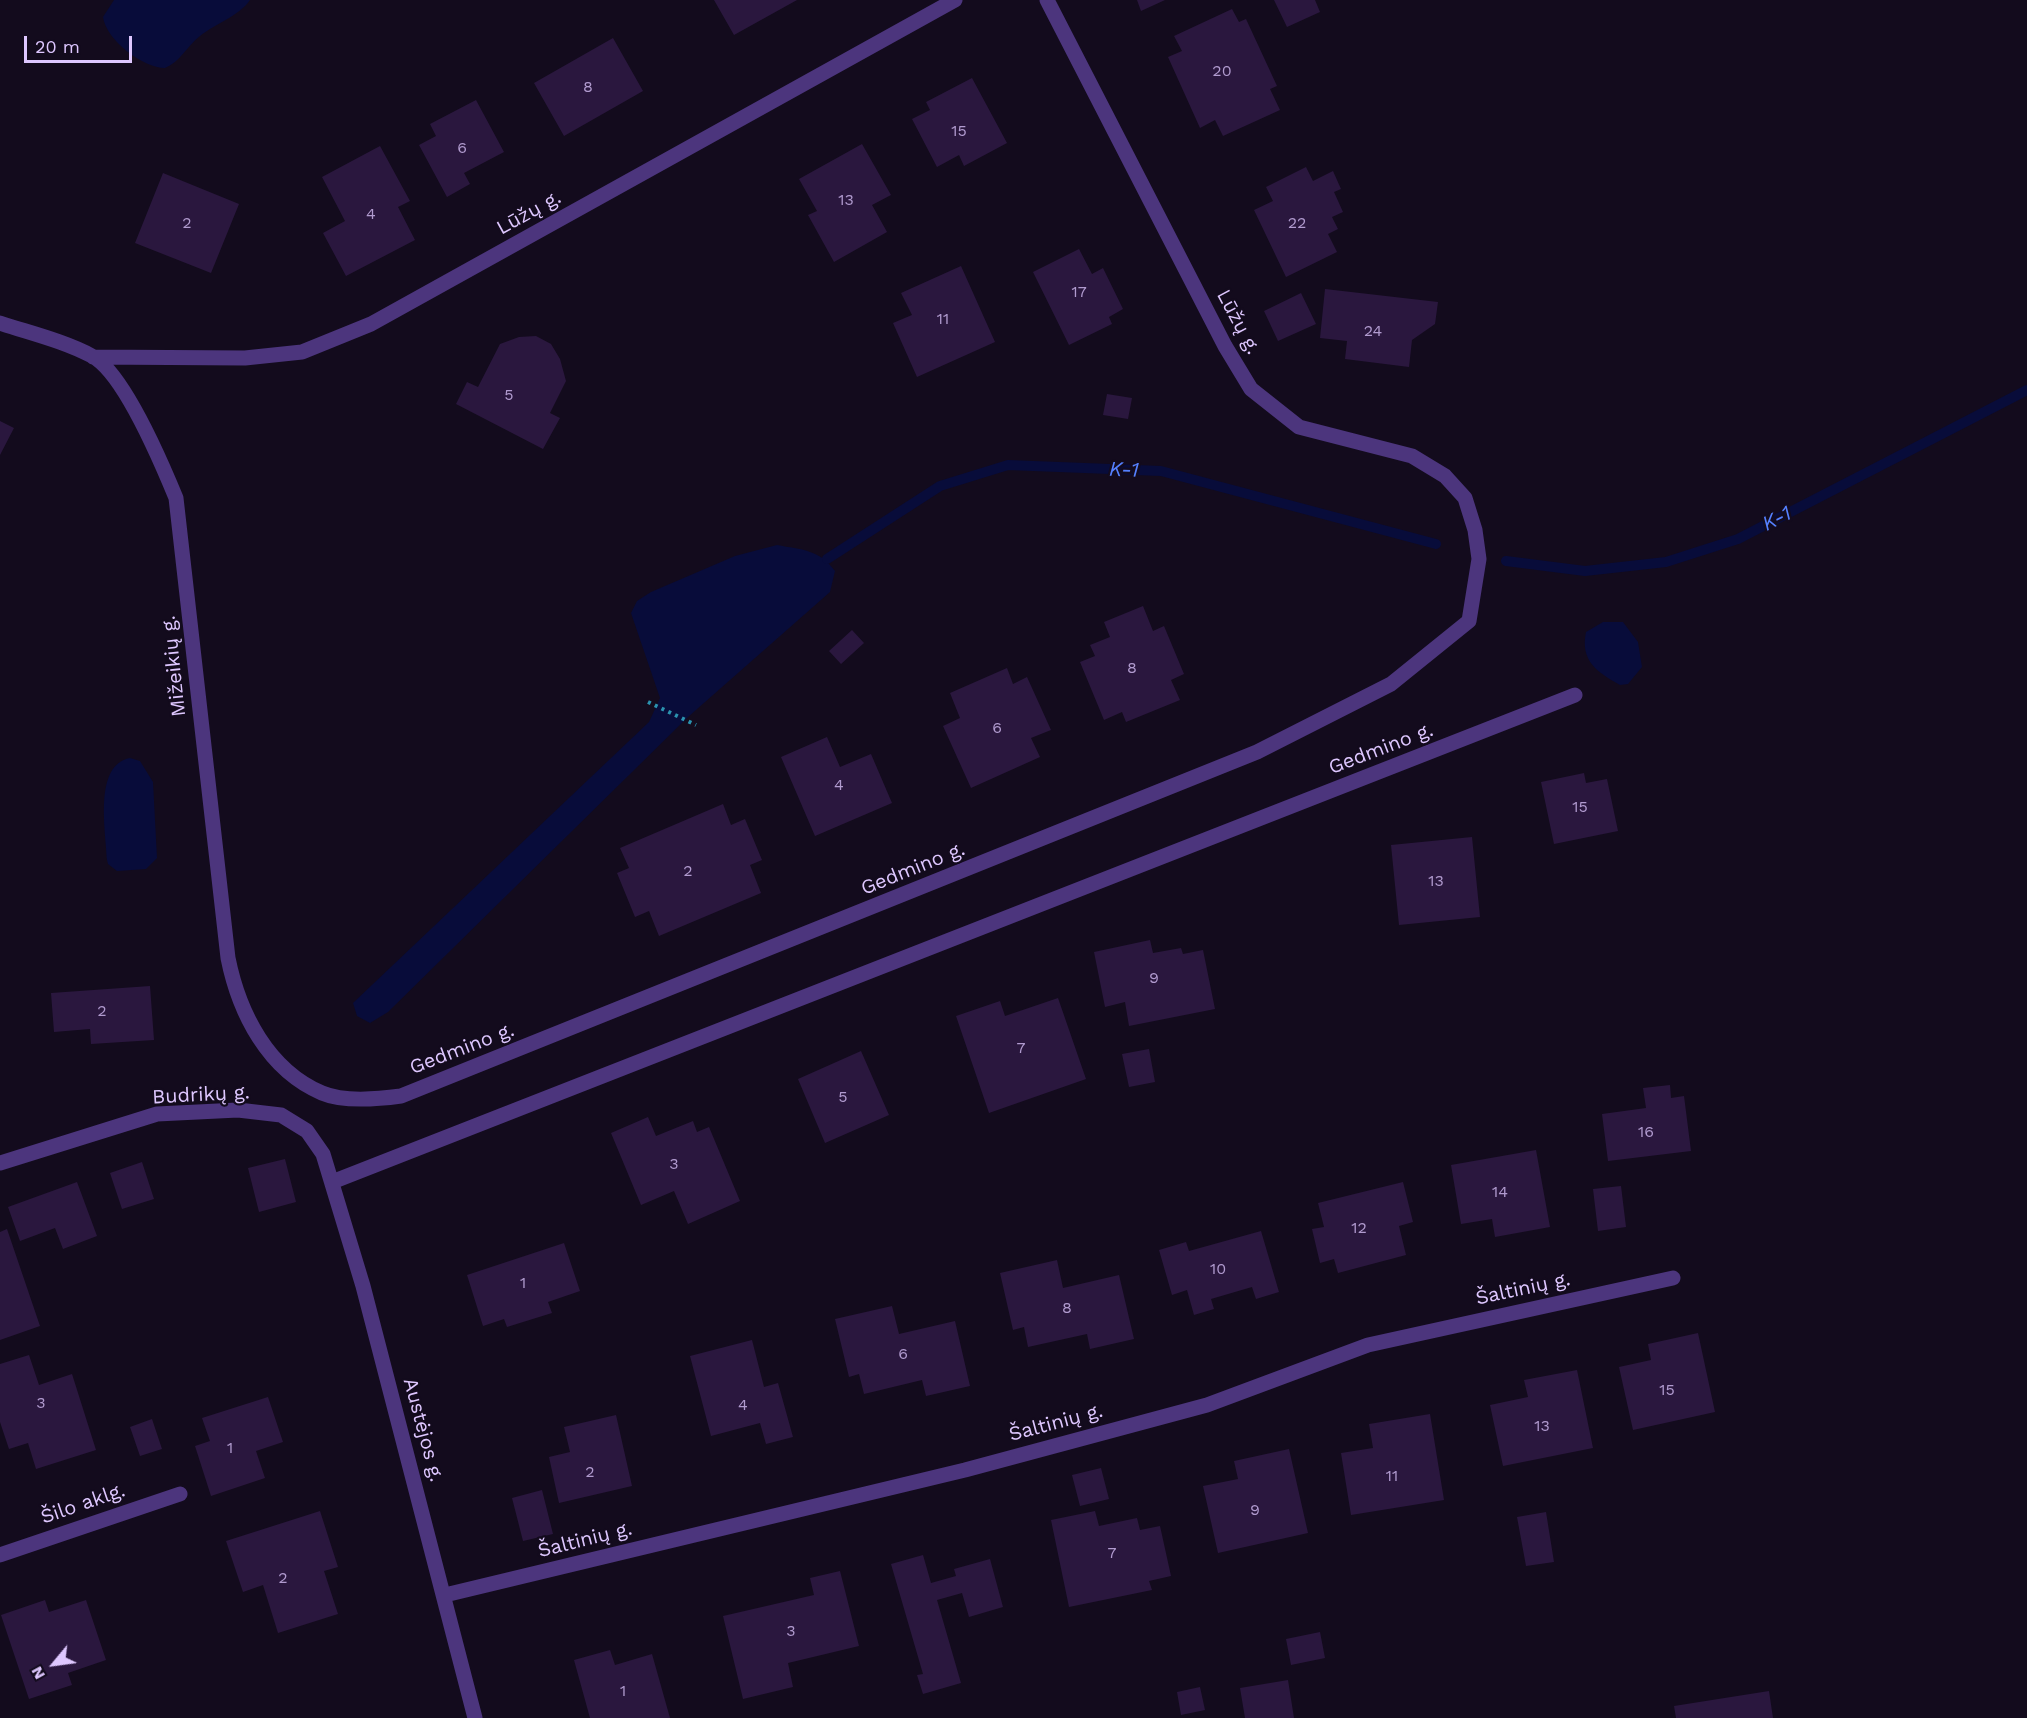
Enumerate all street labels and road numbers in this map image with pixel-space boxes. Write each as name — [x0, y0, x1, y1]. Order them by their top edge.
street label: Lūžų g. — [493, 186, 565, 240]
street label: Lūžų g. — [1211, 286, 1265, 358]
street label: Mižeikių g. — [157, 614, 191, 718]
street label: Gedmino g. — [1325, 718, 1437, 780]
street label: Gedmino g. — [857, 837, 969, 901]
street label: Gedmino g. — [406, 1018, 518, 1080]
street label: Budrikų g. — [151, 1080, 251, 1110]
street label: Šaltinių g. — [1473, 1267, 1573, 1311]
street label: Austėjos g. — [398, 1375, 448, 1485]
street label: Šaltinių g. — [1006, 1399, 1106, 1447]
street label: Šilo aklg. — [38, 1478, 128, 1530]
street label: Šaltinių g. — [535, 1517, 635, 1563]

